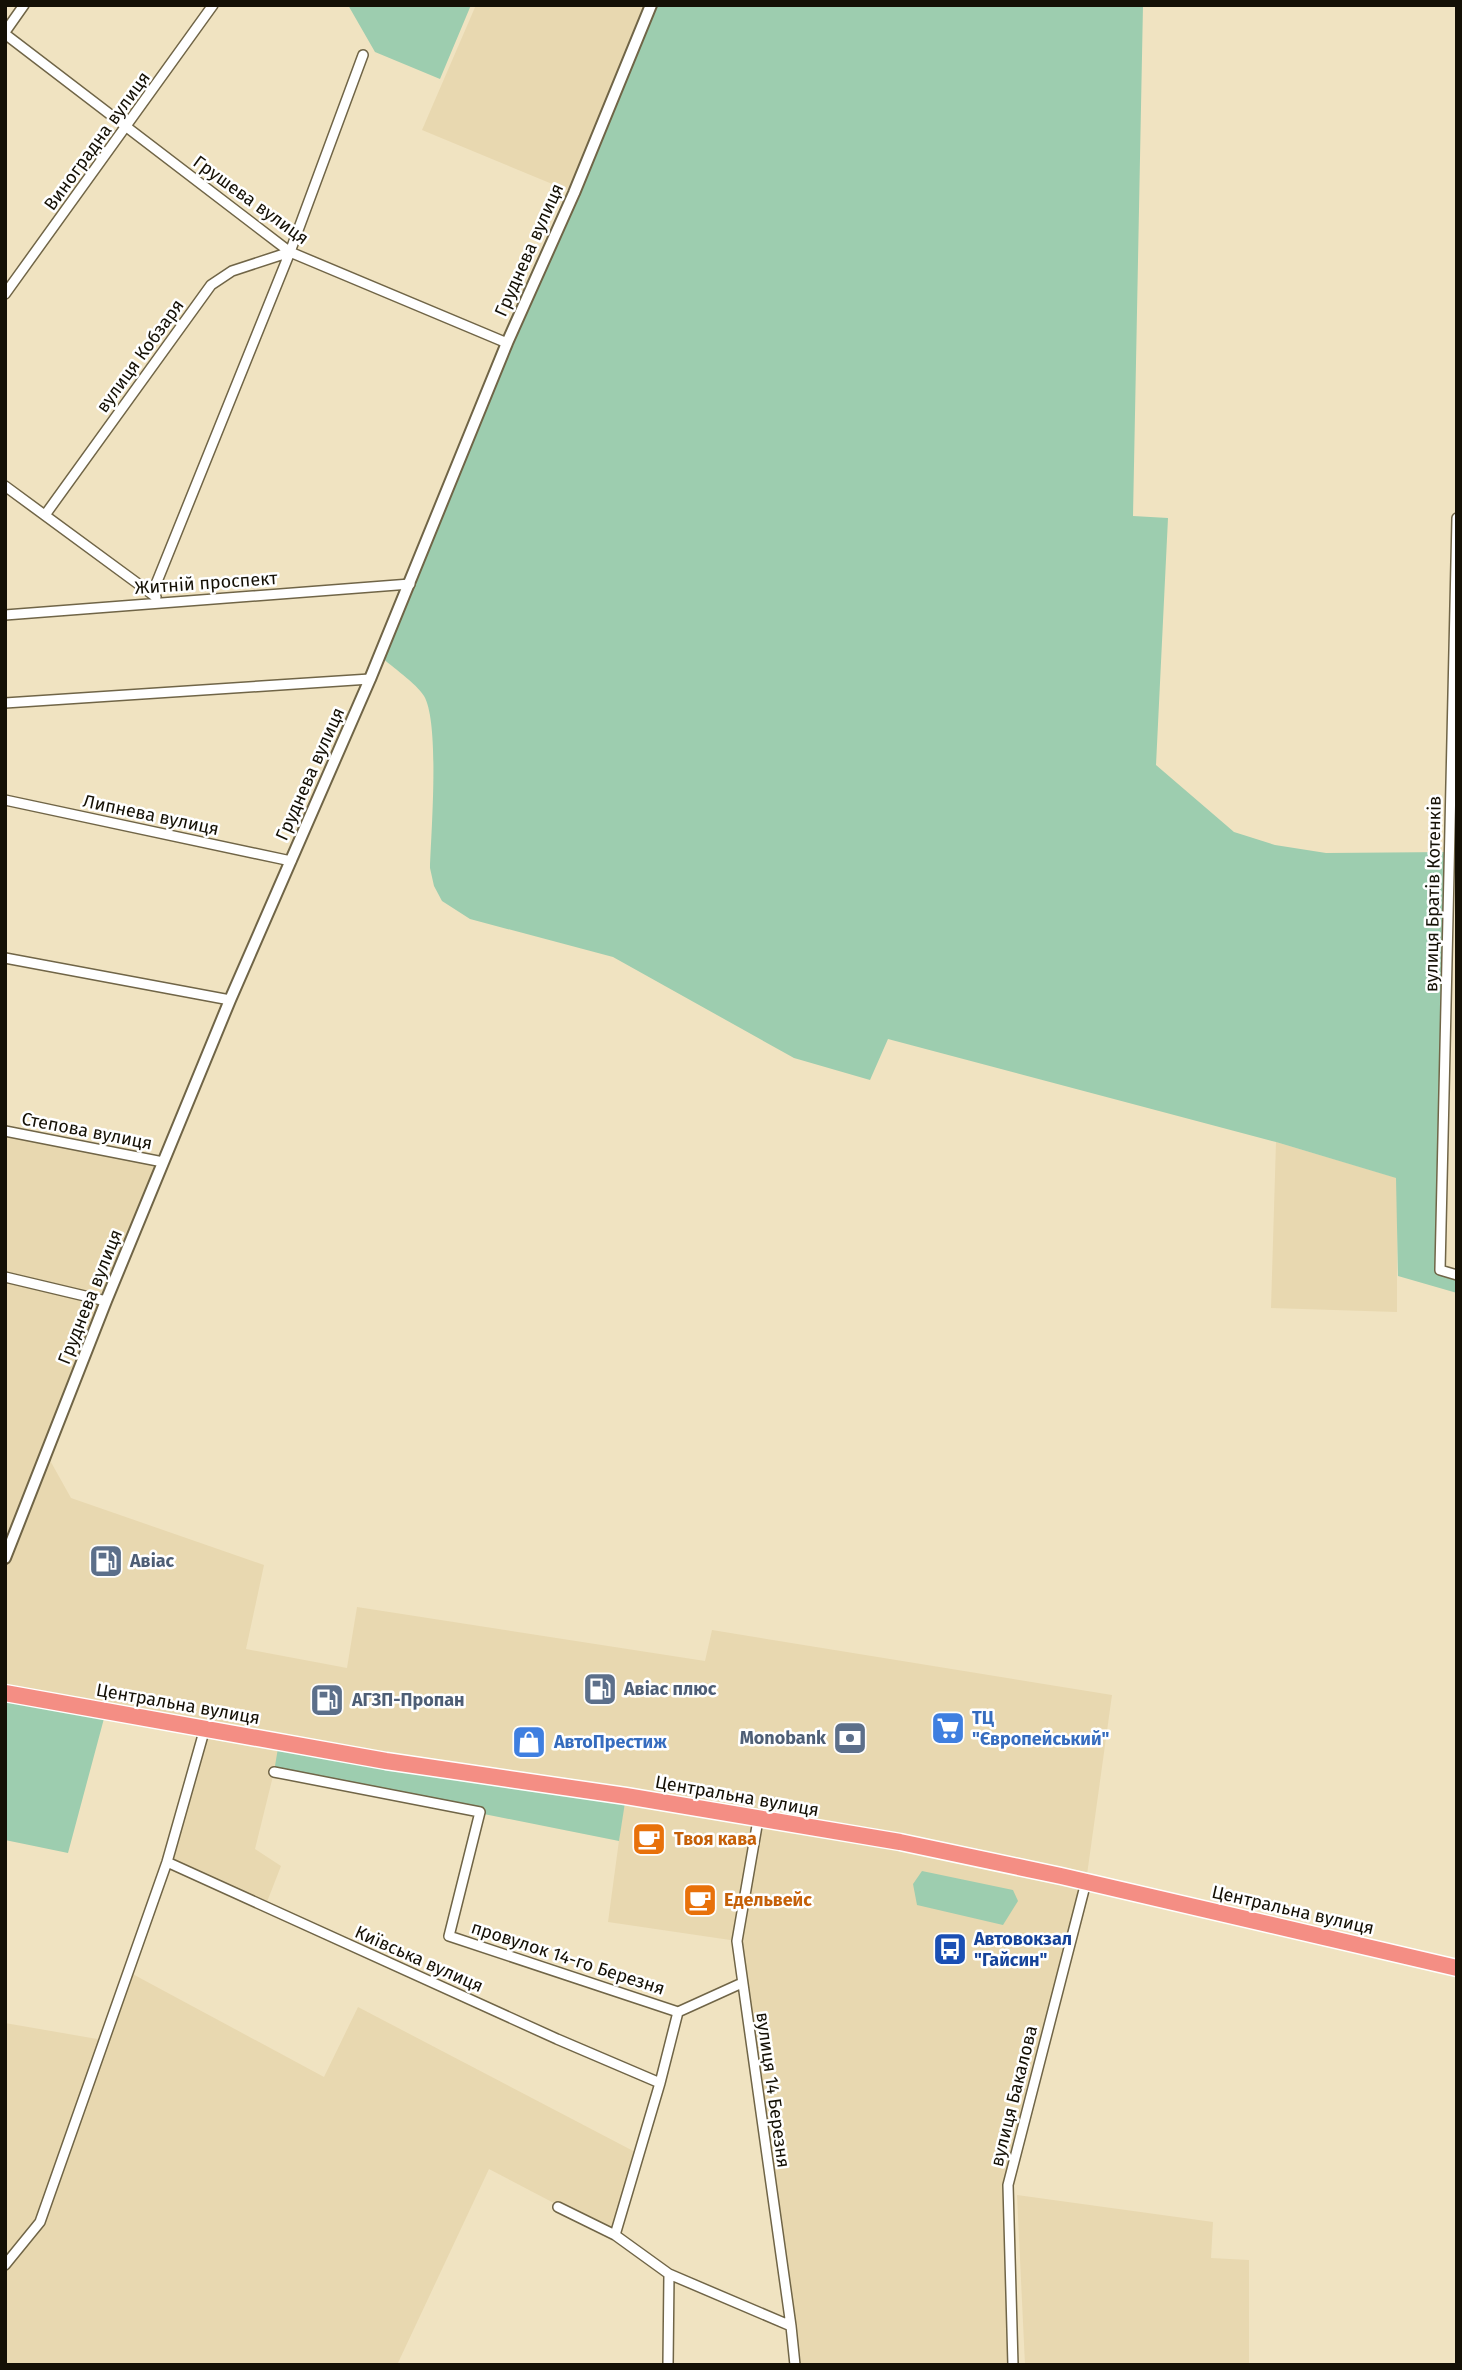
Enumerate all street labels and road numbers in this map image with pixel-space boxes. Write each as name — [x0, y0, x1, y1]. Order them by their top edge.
street label: Виноградна вулиця — [39, 67, 155, 215]
street label: Грушева вулиця — [189, 151, 313, 249]
street label: Груднева вулиця — [490, 180, 568, 320]
street label: вулиця Кобзаря — [91, 295, 189, 417]
street label: Житній проспект — [134, 567, 279, 599]
street label: Груднева вулиця — [271, 704, 349, 844]
street label: Липнева вулиця — [81, 790, 221, 840]
street label: вулиця Братів Котенків — [1420, 796, 1446, 992]
street label: Степова вулиця — [20, 1108, 154, 1154]
street label: Груднева вулиця — [53, 1226, 127, 1368]
street label: Центральна вулиця — [94, 1679, 262, 1729]
street label: Центральна вулиця — [653, 1771, 821, 1821]
street label: Центральна вулиця — [1210, 1881, 1376, 1939]
street label: провулок 14-го Березня — [468, 1916, 668, 2000]
street label: Київська вулиця — [351, 1921, 487, 1997]
street label: вулиця 14 Березня — [751, 2011, 795, 2169]
street label: вулиця Бакалова — [986, 2023, 1042, 2169]

